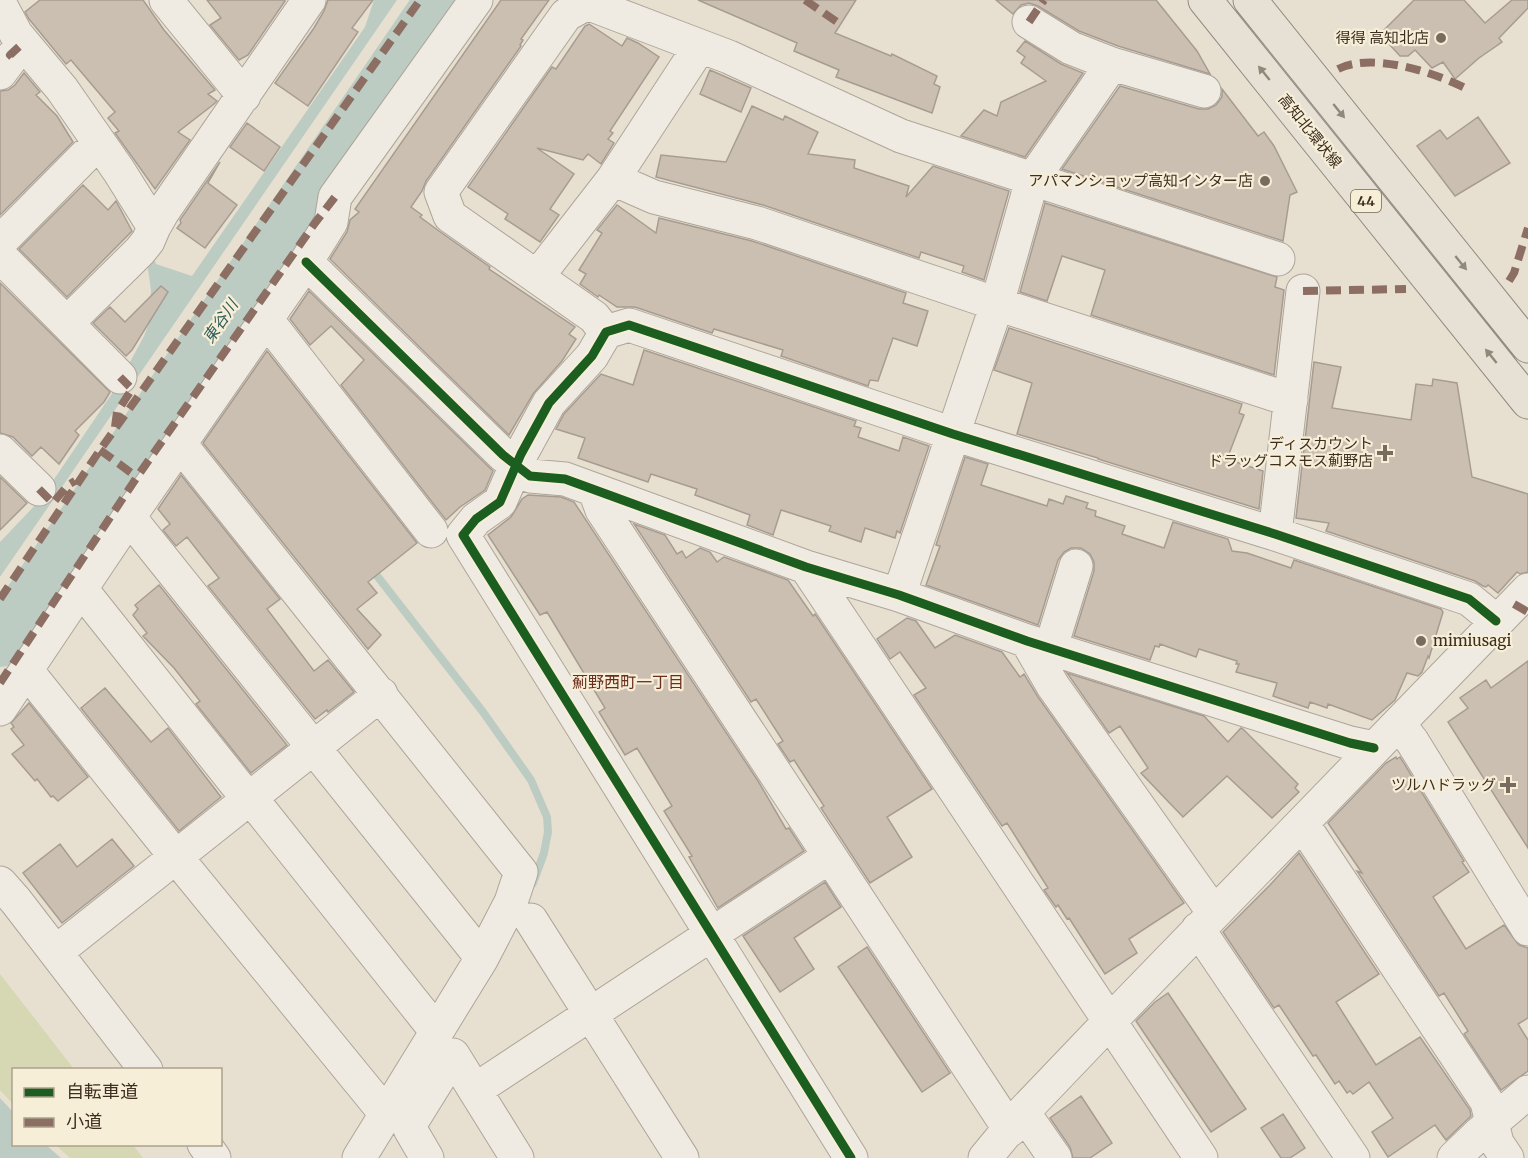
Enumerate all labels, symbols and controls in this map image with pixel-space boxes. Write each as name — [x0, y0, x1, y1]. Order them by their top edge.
place label: 得得 高知北店 — [1335, 28, 1429, 47]
marker: 得得 高知北店 — [1434, 31, 1448, 45]
one-way arrow — [1257, 65, 1270, 81]
street label: 高知北環状線 — [1275, 90, 1346, 172]
one-way arrow — [1332, 103, 1345, 119]
place label: アパマンショップ高知インター店 — [1028, 171, 1253, 190]
marker: アパマンショップ高知インター店 — [1258, 174, 1272, 188]
road number: 44 — [1351, 190, 1381, 212]
one-way arrow — [1454, 255, 1467, 270]
water label: 東谷川 — [198, 294, 243, 346]
one-way arrow — [1485, 348, 1498, 364]
place label: ディスカウント ドラッグコスモス薊野店 — [1208, 434, 1373, 470]
marker: ディスカウント ドラッグコスモス薊野店 — [1378, 446, 1392, 460]
place label: mimiusagi — [1433, 631, 1512, 650]
marker: mimiusagi — [1414, 634, 1428, 648]
district label: 薊野西町一丁目 — [572, 672, 684, 692]
place label: ツルハドラッグ — [1391, 775, 1496, 794]
marker: ツルハドラッグ — [1501, 778, 1515, 792]
legend — [12, 1068, 222, 1146]
text: 自転車道 — [66, 1080, 138, 1103]
text: 小道 — [66, 1110, 102, 1133]

